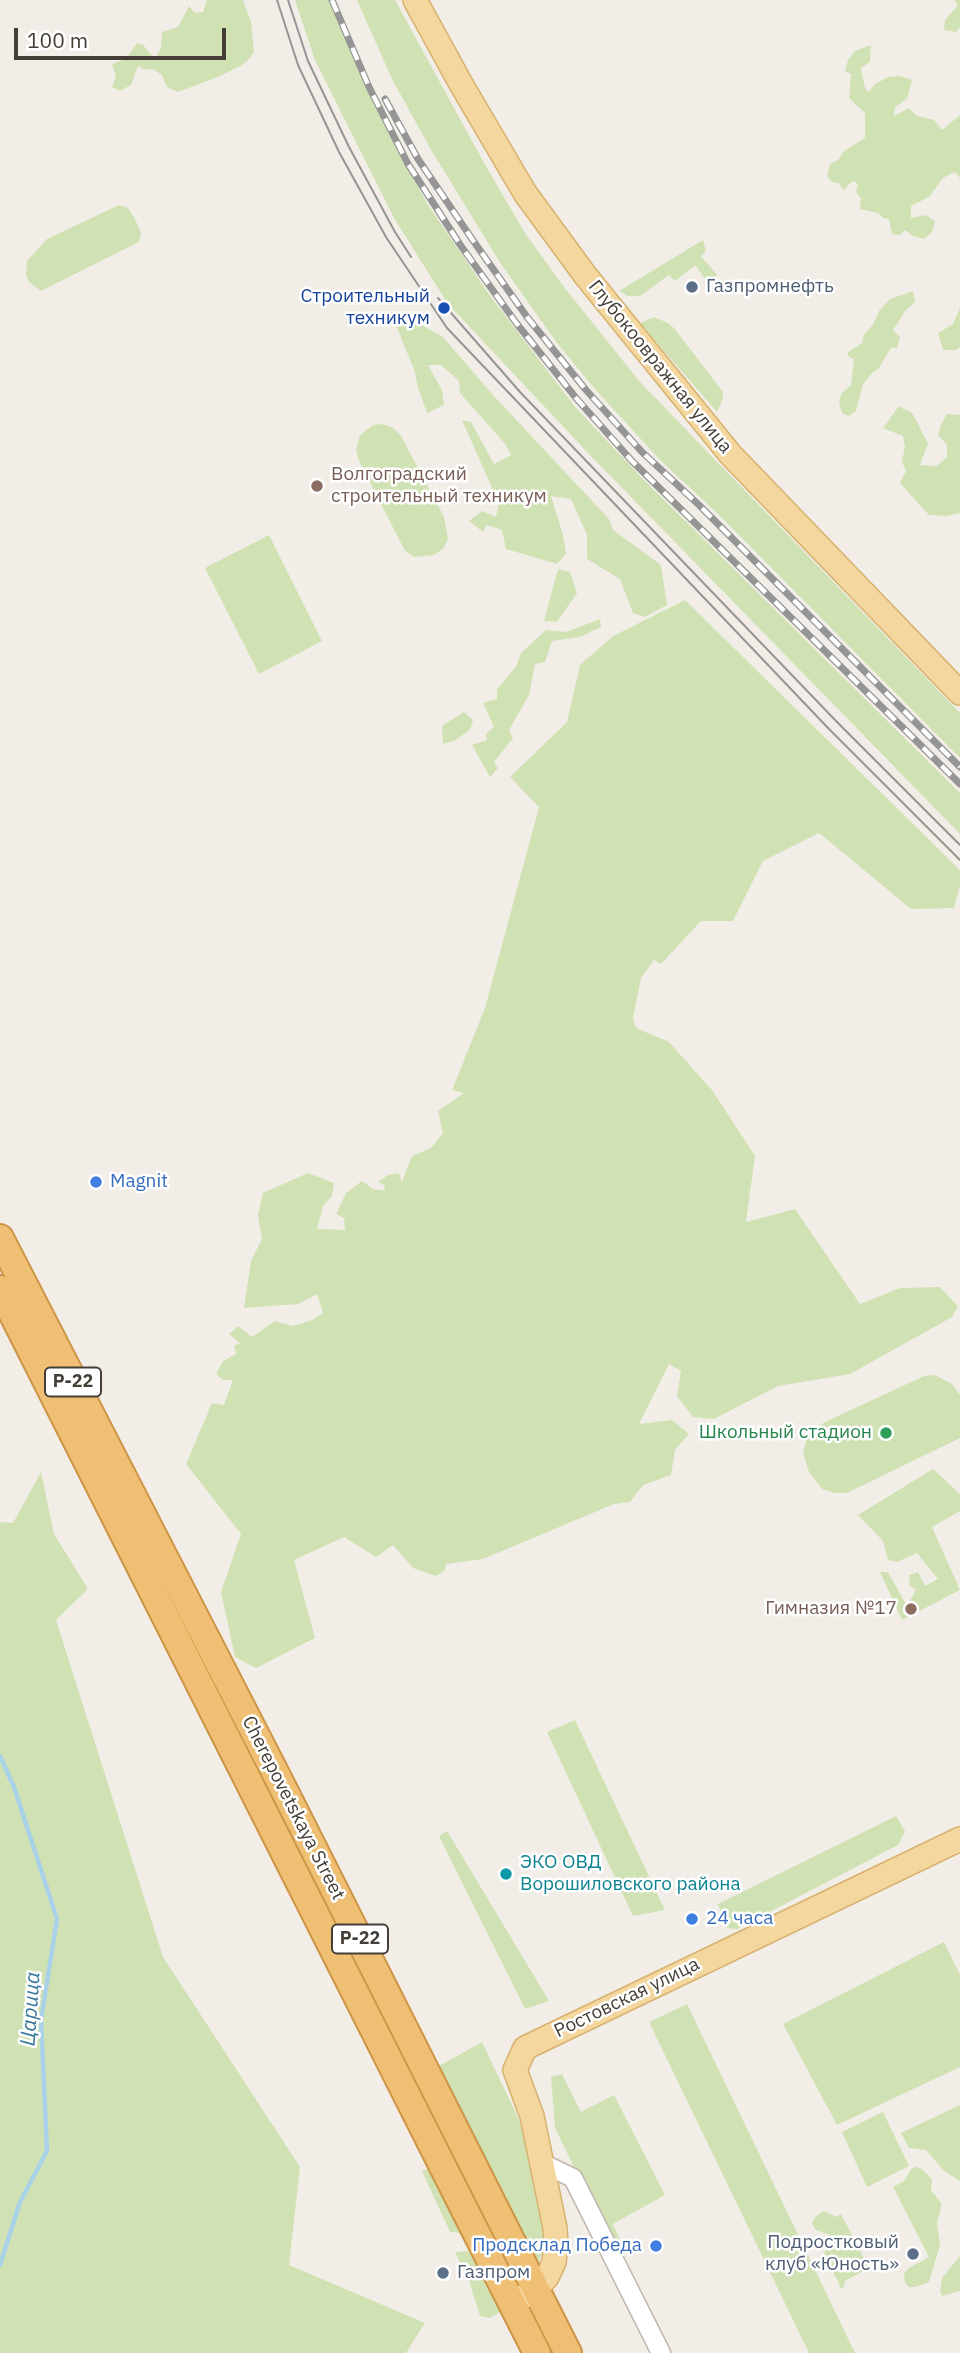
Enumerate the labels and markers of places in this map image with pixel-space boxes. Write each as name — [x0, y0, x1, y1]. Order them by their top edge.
place label: Газпромнефть — [706, 276, 834, 298]
marker: Газпромнефть — [684, 279, 700, 295]
place label: Строительный техникум — [301, 286, 430, 330]
marker: Строительный техникум — [436, 300, 452, 316]
place label: Волгоградский строительный техникум — [331, 464, 547, 508]
marker: Волгоградский строительный техникум — [309, 478, 325, 494]
place label: Magnit — [110, 1171, 168, 1193]
marker: Magnit — [88, 1174, 104, 1190]
place label: Школьный стадион — [699, 1422, 872, 1444]
marker: Школьный стадион — [878, 1425, 894, 1441]
place label: Гимназия №17 — [765, 1598, 897, 1620]
marker: Гимназия №17 — [903, 1601, 919, 1617]
place label: ЭКО ОВД Ворошиловского района — [520, 1852, 741, 1896]
marker: ЭКО ОВД Ворошиловского района — [498, 1866, 514, 1882]
place label: 24 часа — [706, 1908, 773, 1930]
marker: 24 часа — [684, 1911, 700, 1927]
place label: Подростковый клуб «Юность» — [765, 2232, 899, 2276]
place label: Продсклад Победа — [472, 2235, 642, 2257]
marker: Продсклад Победа — [648, 2238, 664, 2254]
marker: Подростковый клуб «Юность» — [905, 2246, 921, 2262]
place label: Газпром — [457, 2262, 530, 2284]
marker: Газпром — [435, 2265, 451, 2281]

